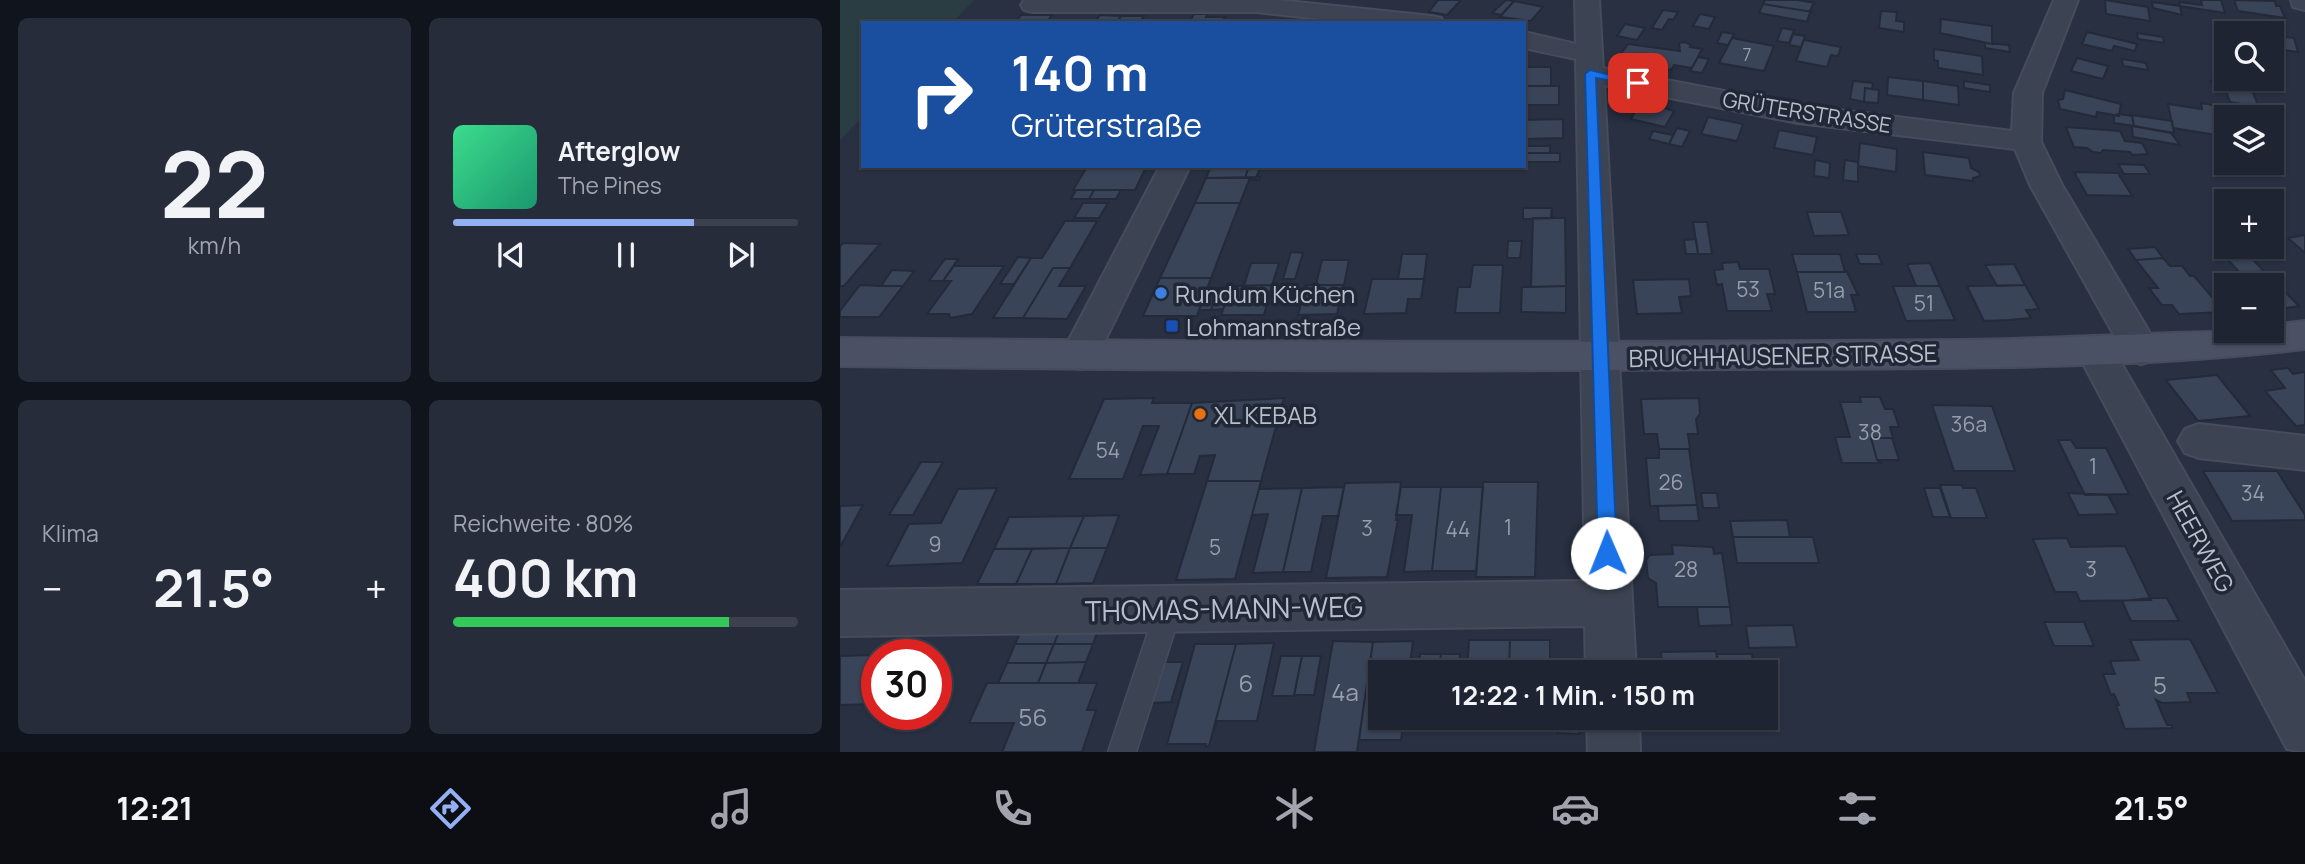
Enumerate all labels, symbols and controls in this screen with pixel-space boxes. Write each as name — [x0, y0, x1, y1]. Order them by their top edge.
map controls — [2214, 21, 2284, 343]
button: search — [2214, 21, 2284, 91]
text: 140 m — [1011, 39, 1148, 106]
house number: 7 — [1742, 42, 1752, 66]
icon: right — [896, 49, 987, 140]
pin — [1608, 53, 1668, 113]
icon: arrive — [1619, 64, 1657, 102]
street label: GRÜTERSTRASSE — [1721, 85, 1893, 139]
text: Grüterstraße — [1011, 103, 1202, 147]
button: layers — [2214, 105, 2284, 175]
text: 22 — [160, 121, 269, 245]
text: Afterglow — [558, 133, 680, 169]
text: The Pines — [558, 169, 662, 201]
button: + — [2214, 189, 2284, 259]
text: km/h — [188, 229, 241, 261]
icon: previous — [492, 236, 530, 274]
icon: pause — [607, 236, 645, 274]
icon: next — [722, 236, 760, 274]
button: − — [2214, 273, 2284, 343]
house number: 53 — [1736, 275, 1760, 303]
house number: 51a — [1813, 276, 1845, 304]
place label: Rundum Küchen — [1175, 277, 1355, 310]
marker: Rundum Küchen — [1153, 285, 1169, 301]
house number: 51 — [1914, 289, 1934, 317]
place label: Lohmannstraße — [1186, 310, 1361, 343]
marker: Lohmannstraße — [1164, 318, 1180, 334]
street label: BRUCHHAUSENER STRASSE — [1628, 336, 1938, 374]
place label: XL KEBAB — [1214, 398, 1317, 431]
marker: XL KEBAB — [1192, 406, 1208, 422]
house number: 36a — [1951, 410, 1987, 438]
house number: 38 — [1858, 418, 1882, 446]
house number: 54 — [1096, 436, 1120, 464]
house number: 1 — [2089, 452, 2097, 480]
house number: 26 — [1658, 468, 1684, 496]
house number: 34 — [2241, 479, 2265, 507]
street label: HEERWEG — [2160, 484, 2242, 598]
text: Reichweite · 80% — [453, 507, 633, 539]
house number: 1 — [1504, 513, 1512, 541]
house number: 3 — [1361, 514, 1373, 542]
house number: 44 — [1446, 515, 1470, 543]
position arrow — [1570, 516, 1644, 590]
text: Klima — [42, 517, 99, 549]
house number: 9 — [928, 530, 942, 558]
house number: 5 — [1209, 533, 1221, 561]
text: 400 km — [453, 542, 638, 613]
text: 21.5° — [153, 552, 274, 623]
house number: 28 — [1674, 555, 1698, 583]
house number: 3 — [2085, 555, 2097, 583]
text: − — [42, 562, 63, 614]
text: + — [365, 562, 387, 614]
street label: THOMAS-MANN-WEG — [1085, 587, 1363, 629]
speed limit sign: 30 — [861, 639, 952, 730]
house number: 6 — [1239, 666, 1253, 699]
house number: 5 — [2153, 668, 2167, 701]
house number: 4a — [1331, 675, 1359, 708]
text: 12:22 · 1 Min. · 150 m — [1451, 677, 1695, 713]
house number: 56 — [1019, 700, 1047, 733]
icon: directions — [426, 784, 475, 833]
icon: music — [707, 784, 756, 833]
icon: phone — [988, 784, 1037, 833]
icon: climate — [1270, 784, 1319, 833]
icon: car — [1551, 784, 1600, 833]
icon: filters — [1833, 784, 1882, 833]
text: 12:21 — [116, 786, 193, 830]
text: 21.5° — [2114, 786, 2189, 830]

